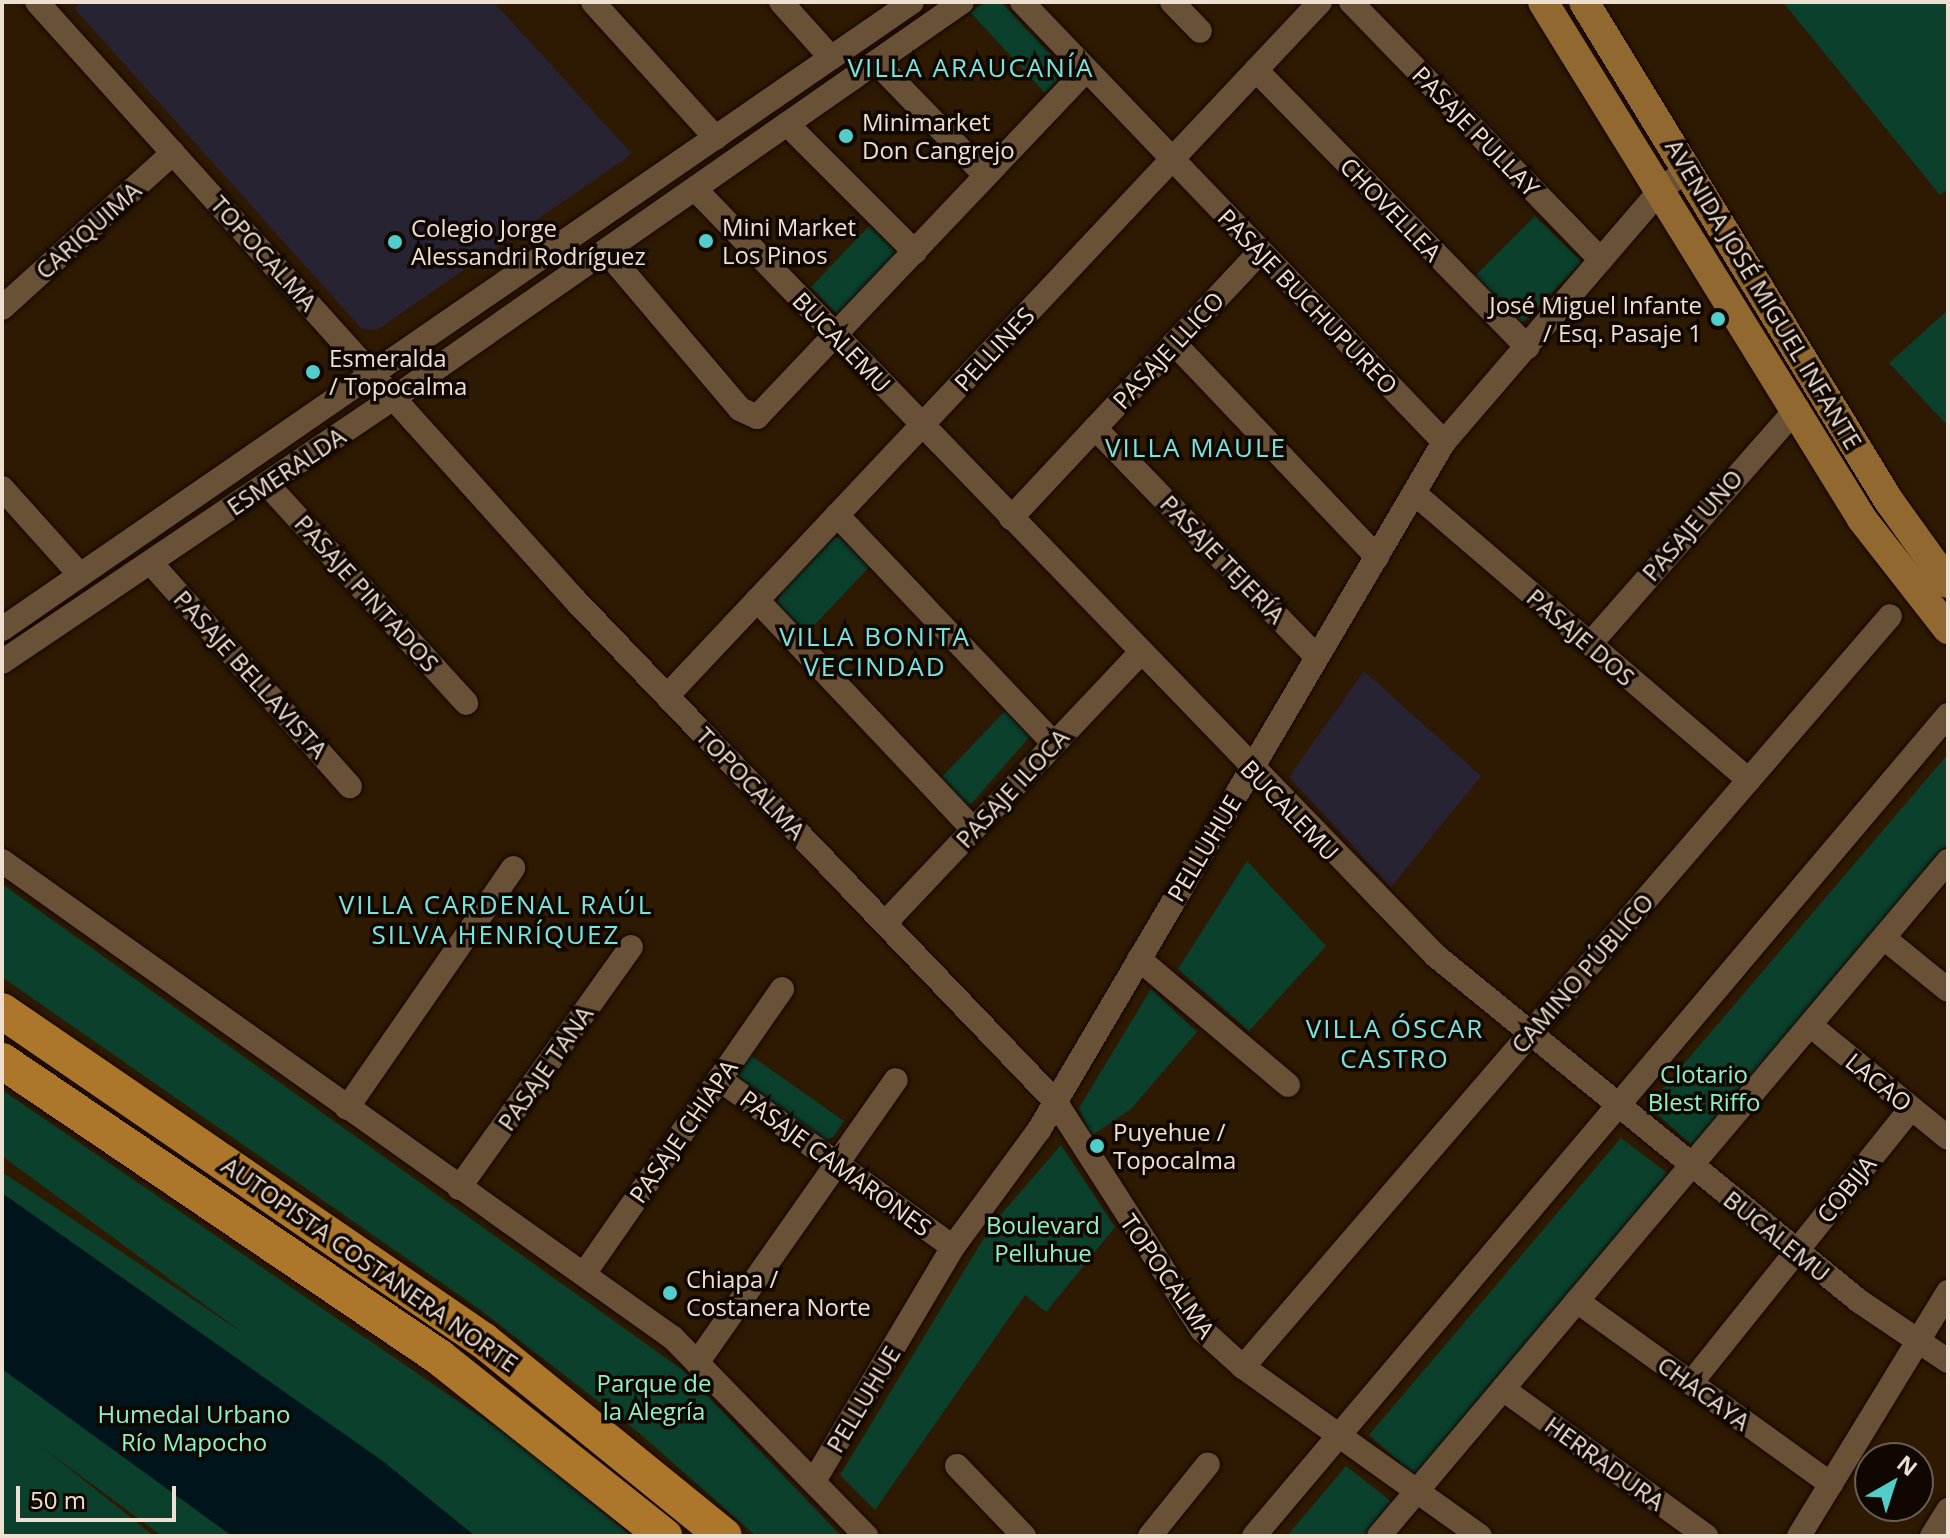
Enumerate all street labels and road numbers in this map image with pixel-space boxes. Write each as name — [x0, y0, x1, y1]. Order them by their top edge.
street label: PASAJE PULLAY — [1407, 60, 1545, 202]
street label: AVENIDA JOSÉ MIGUEL INFANTE — [1660, 134, 1868, 454]
street label: CHOVELLEA — [1335, 151, 1447, 267]
street label: CARIQUIMA — [30, 175, 146, 285]
street label: TOPOCALMA — [205, 190, 323, 316]
street label: PASAJE BUCHUPUREO — [1212, 203, 1404, 399]
street label: BUCALEMU — [787, 286, 897, 398]
street label: PASAJE LLICO — [1106, 286, 1230, 414]
street label: PELLINES — [948, 301, 1040, 397]
street label: ESMERALDA — [221, 421, 351, 521]
street label: PASAJE UNO — [1636, 463, 1748, 587]
street label: PASAJE TEJERÍA — [1155, 489, 1291, 629]
street label: PASAJE PINTADOS — [289, 509, 445, 677]
street label: PASAJE DOS — [1521, 582, 1641, 692]
street label: PASAJE BELLAVISTA — [168, 584, 334, 764]
street label: TOPOCALMA — [690, 721, 812, 845]
street label: PASAJE ILOCA — [950, 723, 1074, 853]
street label: BUCALEMU — [1235, 754, 1345, 866]
street label: PELLUHUE — [1161, 790, 1247, 906]
street label: CAMINO PÚBLICO — [1505, 887, 1659, 1059]
street label: PASAJE TANA — [491, 1000, 599, 1136]
street label: LACAO — [1840, 1047, 1918, 1117]
street label: PASAJE CHIAPA — [623, 1054, 743, 1208]
street label: PASAJE CAMARONES — [735, 1084, 937, 1242]
street label: COBIJA — [1810, 1150, 1882, 1228]
street label: AUTOPISTA COSTANERA NORTE — [217, 1151, 523, 1377]
street label: BUCALEMU — [1718, 1184, 1836, 1288]
street label: TOPOCALMA — [1115, 1209, 1221, 1343]
street label: PELLUHUE — [820, 1341, 906, 1457]
street label: CHACAYA — [1652, 1350, 1756, 1436]
street label: HERRADURA — [1540, 1410, 1670, 1516]

